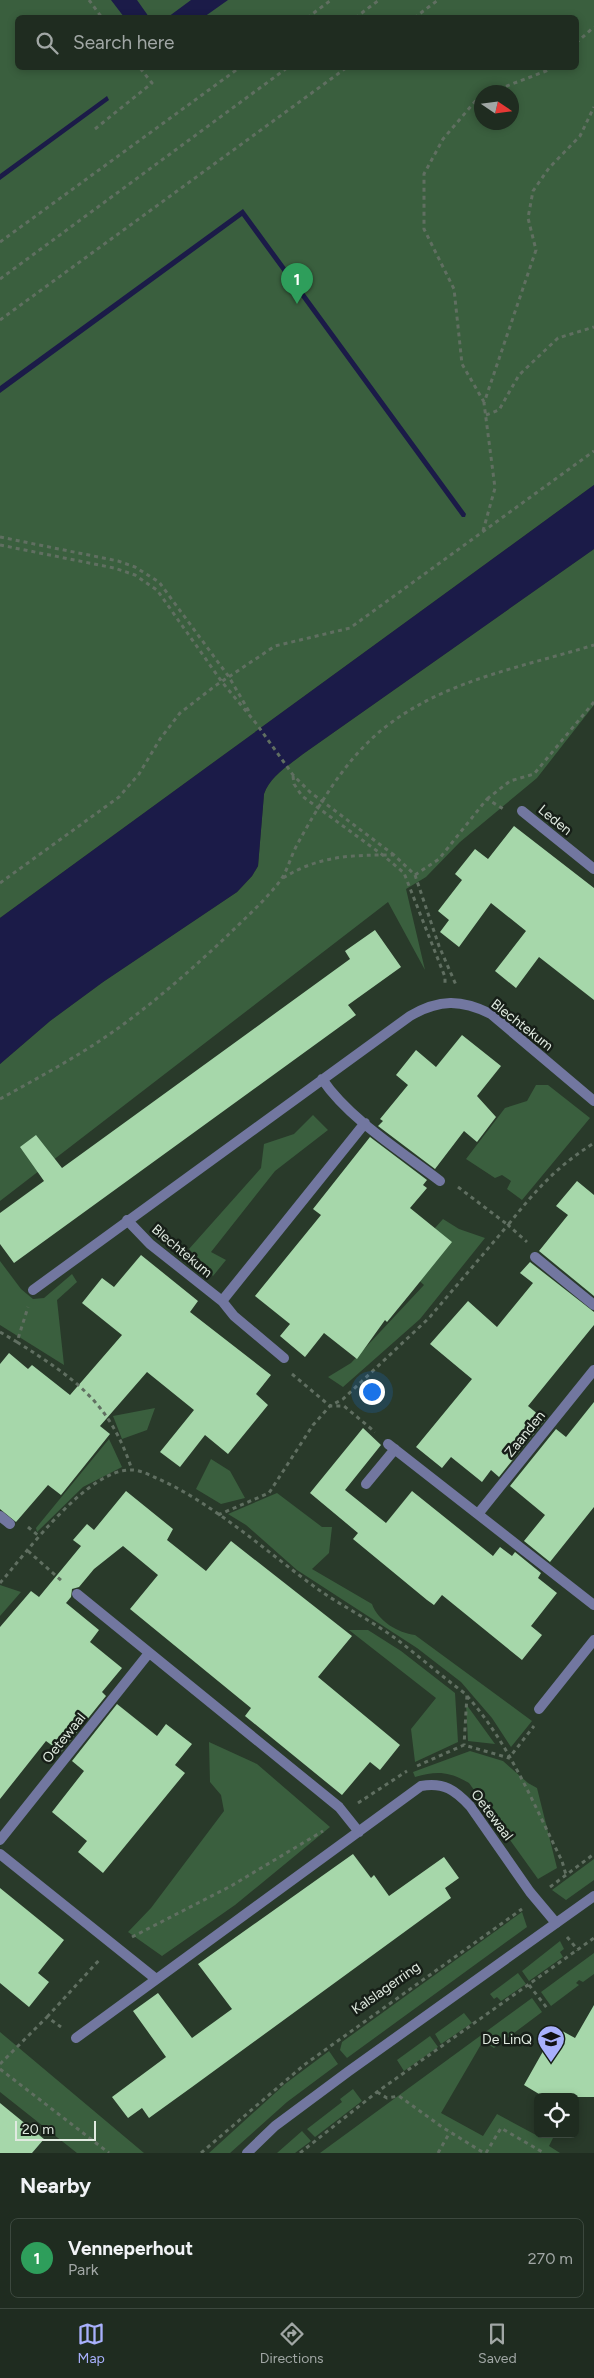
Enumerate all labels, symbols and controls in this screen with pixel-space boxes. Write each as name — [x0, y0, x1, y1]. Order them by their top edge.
search box — [15, 15, 579, 70]
icon: search — [33, 29, 61, 57]
text: Search here — [73, 31, 175, 54]
north arrow — [474, 85, 519, 130]
pin: 1 — [281, 263, 313, 304]
street label: Leden — [535, 801, 575, 839]
street label: Blechtekum — [488, 995, 556, 1055]
street label: Blechtekum — [148, 1221, 216, 1281]
your location — [359, 1379, 385, 1405]
street label: Zaanden — [501, 1407, 549, 1461]
street label: Oetewaal — [39, 1710, 89, 1766]
street label: Oetewaal — [467, 1786, 517, 1844]
street label: Kalslagerring — [348, 1958, 424, 2018]
school or university icon: De LinQ — [536, 2024, 566, 2063]
place label: De LinQ — [482, 2031, 532, 2048]
map controls — [534, 2093, 579, 2138]
button: locate — [534, 2093, 579, 2138]
scale bar — [15, 2118, 96, 2141]
text: 20 m — [22, 2121, 54, 2138]
text: Nearby — [20, 2173, 91, 2198]
text: Venneperhout — [68, 2237, 193, 2260]
text: 1 — [34, 2249, 40, 2268]
text: 270 m — [528, 2249, 573, 2268]
text: Park — [68, 2260, 98, 2279]
tab: Map — [77, 2320, 105, 2367]
tab: Directions — [260, 2320, 324, 2367]
tab: Saved — [478, 2320, 517, 2367]

